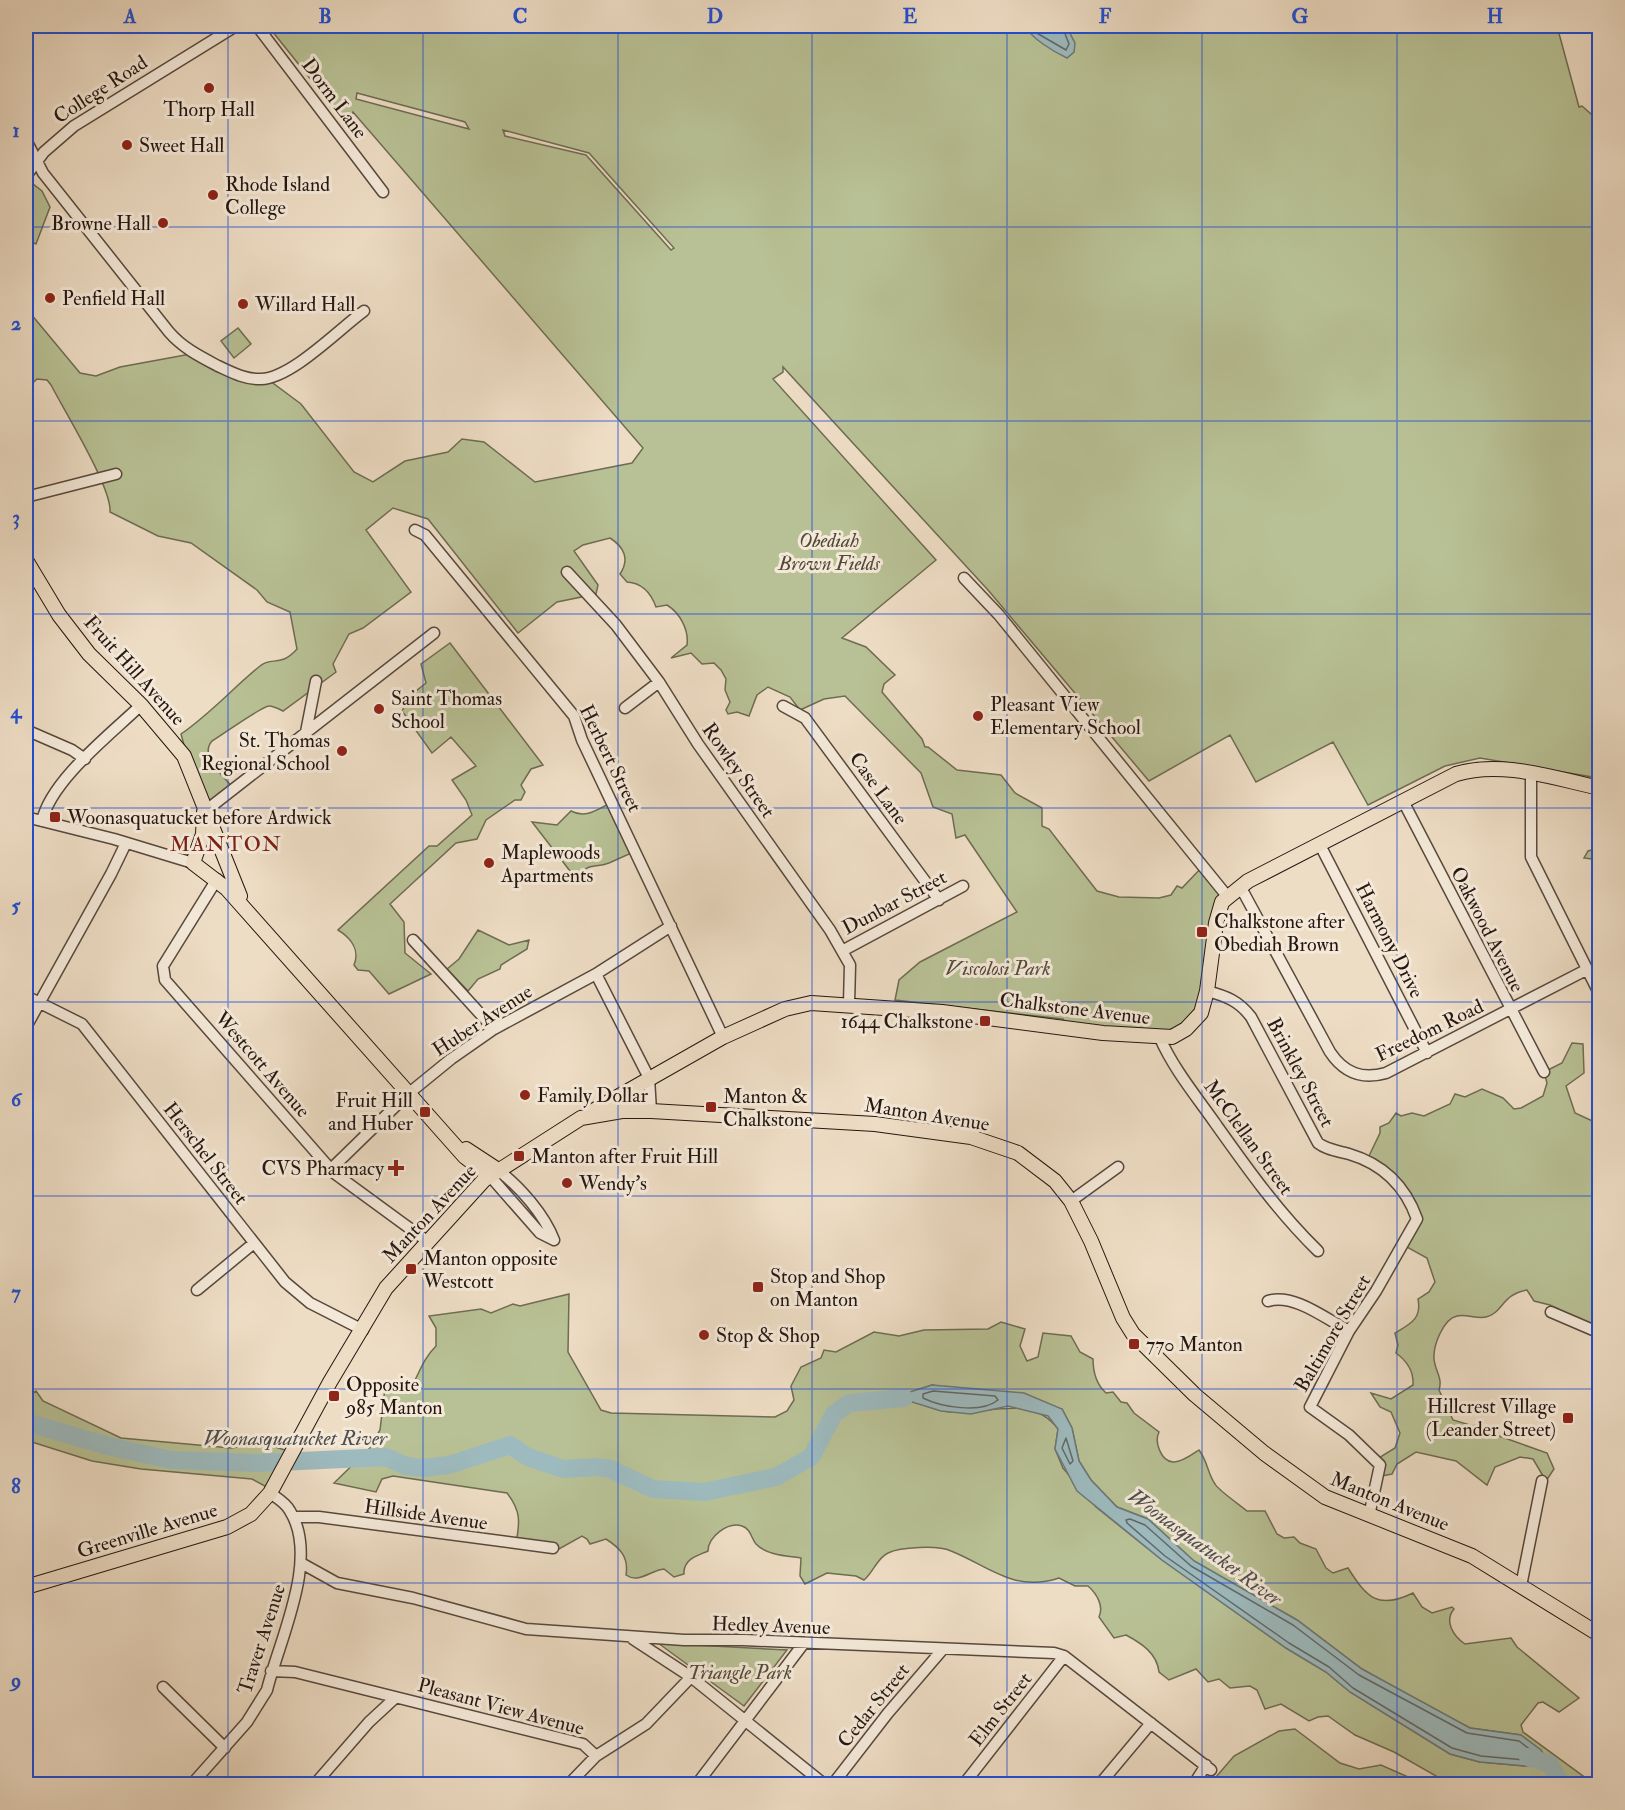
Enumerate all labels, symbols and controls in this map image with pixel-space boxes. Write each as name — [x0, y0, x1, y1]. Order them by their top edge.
text: A — [123, 4, 137, 29]
text: B — [318, 4, 332, 29]
text: C — [513, 4, 527, 29]
text: D — [707, 4, 723, 29]
text: E — [903, 4, 918, 29]
text: F — [1099, 4, 1112, 29]
text: G — [1292, 4, 1309, 29]
text: H — [1487, 4, 1503, 29]
street label: College Road — [49, 50, 152, 129]
street label: Dorm Lane — [296, 53, 373, 144]
marker: Thorp Hall — [202, 81, 216, 95]
place label: Thorp Hall — [163, 97, 255, 123]
text: 1 — [12, 118, 20, 143]
place label: Sweet Hall — [139, 133, 224, 158]
marker: Sweet Hall — [120, 138, 134, 152]
place label: Rhode Island College — [225, 172, 330, 220]
marker: Rhode Island College — [206, 188, 220, 202]
place label: Browne Hall — [51, 211, 151, 236]
marker: Browne Hall — [156, 216, 170, 230]
place label: Penfield Hall — [62, 286, 165, 311]
marker: Penfield Hall — [43, 291, 57, 305]
place label: Willard Hall — [254, 292, 355, 317]
marker: Willard Hall — [236, 297, 250, 311]
text: 2 — [11, 311, 21, 336]
text: 3 — [12, 505, 20, 530]
park label: Obediah Brown Fields — [777, 528, 880, 576]
street label: Fruit Hill Avenue — [79, 610, 191, 731]
place label: Saint Thomas School — [391, 686, 502, 734]
place label: Pleasant View Elementary School — [990, 692, 1141, 740]
text: 4 — [10, 699, 23, 724]
street label: Herbert Street — [574, 700, 648, 817]
marker: Saint Thomas School — [372, 702, 386, 716]
marker: Pleasant View Elementary School — [971, 709, 985, 723]
street label: Rowley Street — [697, 718, 781, 823]
place label: St. Thomas Regional School — [201, 728, 330, 776]
marker: St. Thomas Regional School — [335, 744, 349, 758]
street label: Case Lane — [844, 747, 913, 829]
place label: Woonasquatucket before Ardwick — [66, 805, 332, 830]
marker: Woonasquatucket before Ardwick — [48, 810, 62, 824]
district label: MANTON — [170, 831, 282, 858]
place label: Maplewoods Apartments — [500, 840, 600, 889]
marker: Maplewoods Apartments — [482, 856, 496, 870]
street label: Oakwood Avenue — [1445, 862, 1530, 996]
street label: Dunbar Street — [838, 864, 951, 940]
street label: Harmony Drive — [1350, 878, 1429, 1002]
text: 5 — [12, 893, 22, 918]
place label: Chalkstone after Obediah Brown — [1214, 909, 1345, 957]
marker: Chalkstone after Obediah Brown — [1195, 925, 1209, 939]
park label: Viscolosi Park — [946, 956, 1050, 981]
street label: Huber Avenue — [428, 979, 537, 1062]
street label: Chalkstone Avenue — [998, 987, 1152, 1030]
street label: Freedom Road — [1371, 993, 1487, 1067]
street label: Westcott Avenue — [209, 1005, 316, 1123]
place label: 1644 Chalkstone — [841, 1009, 973, 1034]
street label: Brinkley Street — [1261, 1013, 1340, 1132]
marker: 1644 Chalkstone — [978, 1014, 992, 1028]
street label: McClellan Street — [1198, 1075, 1299, 1200]
place label: Family Dollar — [537, 1083, 648, 1108]
place label: Manton & Chalkstone — [723, 1084, 812, 1132]
text: 6 — [11, 1087, 23, 1112]
place label: Fruit Hill and Huber — [328, 1088, 414, 1136]
marker: Family Dollar — [518, 1088, 532, 1102]
street label: Manton Avenue — [863, 1092, 991, 1137]
street label: Herschel Street — [158, 1097, 254, 1210]
marker: Manton & Chalkstone — [704, 1100, 718, 1114]
marker: Fruit Hill and Huber — [418, 1105, 432, 1119]
place label: Manton after Fruit Hill — [531, 1144, 718, 1169]
marker: Manton after Fruit Hill — [512, 1149, 526, 1163]
place label: CVS Pharmacy — [261, 1156, 385, 1181]
street label: Manton Avenue — [377, 1159, 482, 1268]
marker: CVS Pharmacy — [389, 1161, 403, 1175]
place label: Wendy's — [578, 1171, 647, 1196]
marker: Wendy's — [560, 1176, 574, 1190]
place label: Manton opposite Westcott — [422, 1246, 558, 1294]
marker: Manton opposite Westcott — [404, 1262, 418, 1276]
place label: Stop and Shop on Manton — [770, 1264, 885, 1312]
street label: Baltimore Street — [1289, 1270, 1376, 1396]
text: 7 — [11, 1280, 21, 1305]
marker: Stop and Shop on Manton — [751, 1280, 765, 1294]
place label: Stop & Shop — [716, 1323, 820, 1349]
marker: Stop & Shop — [697, 1328, 711, 1342]
place label: 770 Manton — [1146, 1332, 1243, 1357]
marker: 770 Manton — [1127, 1337, 1141, 1351]
place label: Opposite 985 Manton — [344, 1372, 443, 1420]
marker: Opposite 985 Manton — [327, 1389, 341, 1403]
place label: Hillcrest Village (Leander Street) — [1426, 1394, 1556, 1442]
marker: Hillcrest Village (Leander Street) — [1561, 1411, 1575, 1425]
water label: Woonasquatucket River — [203, 1425, 388, 1452]
street label: Manton Avenue — [1327, 1466, 1453, 1537]
text: 8 — [11, 1474, 21, 1499]
water label: Woonasquatucket River — [1123, 1483, 1288, 1613]
street label: Hillside Avenue — [363, 1493, 489, 1536]
street label: Greenville Avenue — [74, 1497, 220, 1564]
street label: Traver Avenue — [232, 1581, 291, 1697]
street label: Hedley Avenue — [711, 1611, 831, 1640]
street label: Cedar Street — [832, 1658, 915, 1752]
park label: Triangle Park — [688, 1660, 792, 1685]
street label: Elm Street — [964, 1667, 1037, 1751]
text: 9 — [9, 1668, 21, 1693]
street label: Pleasant View Avenue — [415, 1672, 587, 1741]

